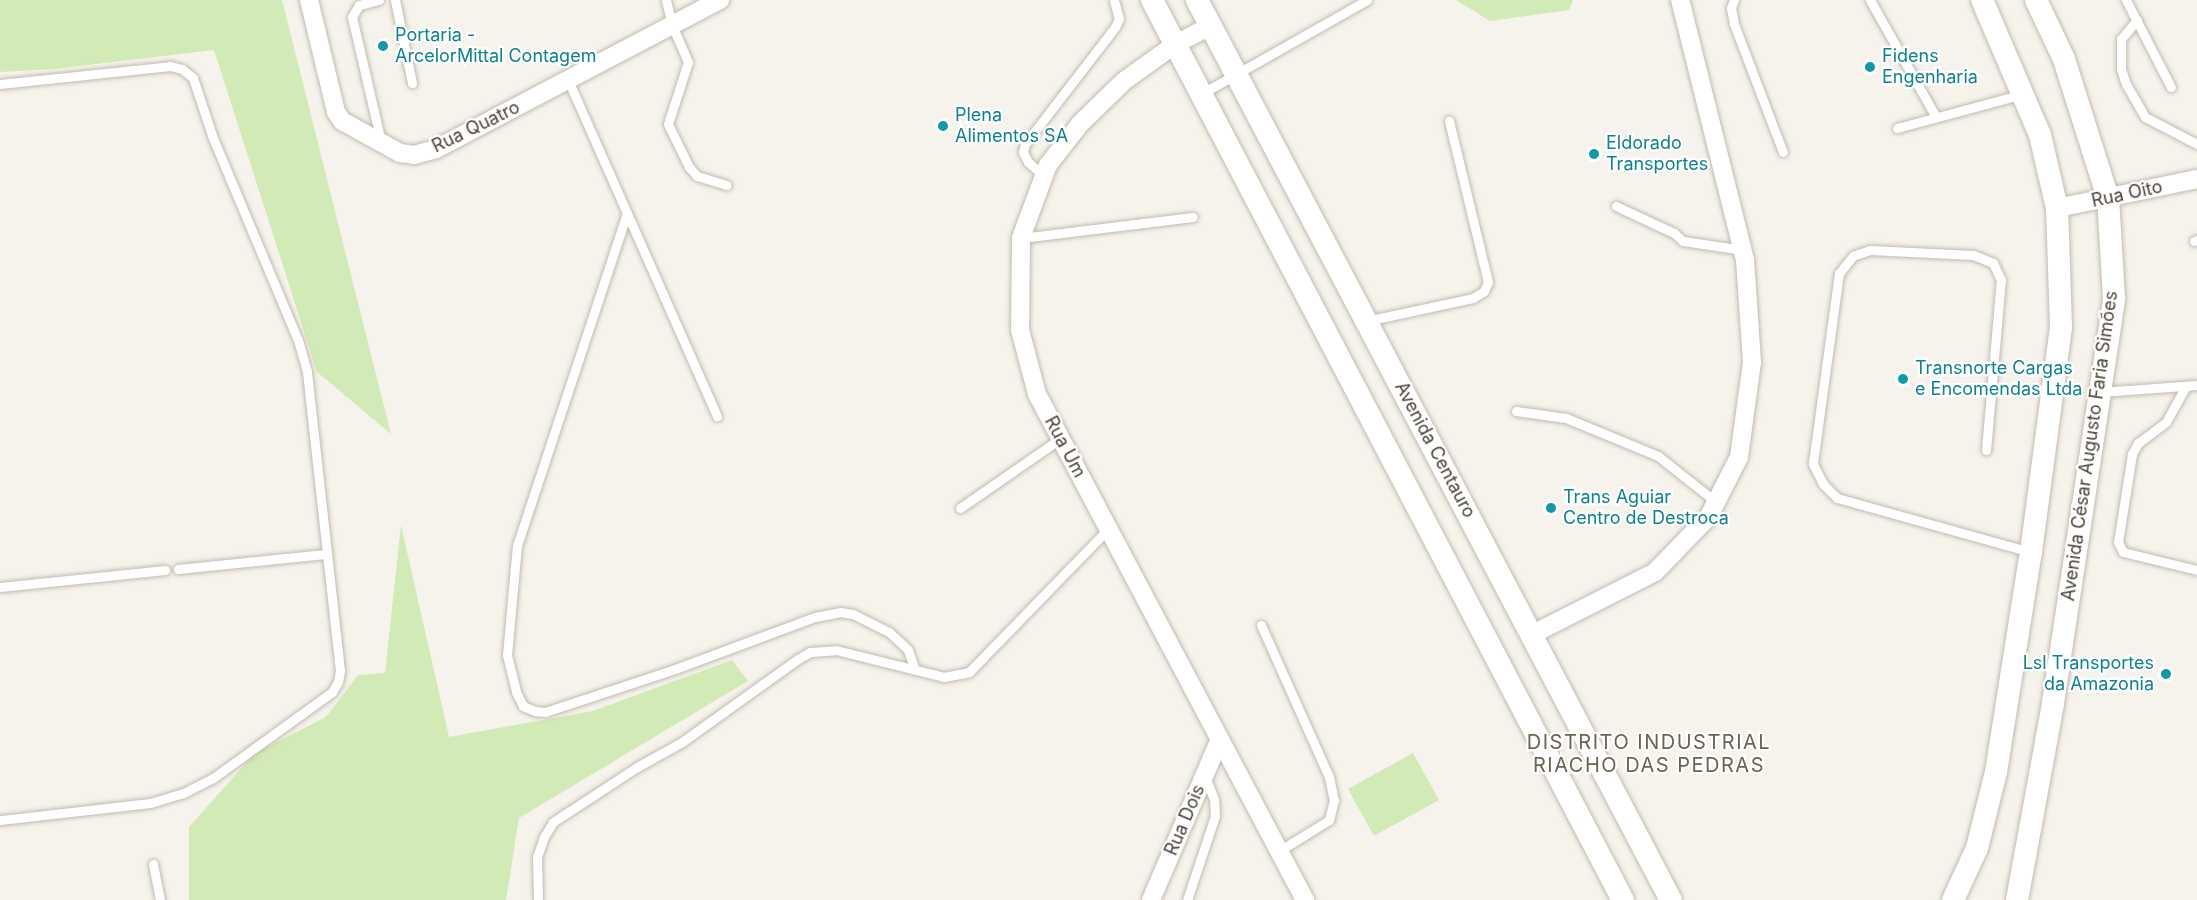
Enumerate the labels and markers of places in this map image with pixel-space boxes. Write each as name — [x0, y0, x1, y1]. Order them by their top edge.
place label: Portaria - ArcelorMittal Contagem — [395, 25, 596, 68]
marker: Portaria - ArcelorMittal Contagem — [376, 39, 390, 53]
place label: Fidens Engenharia — [1882, 46, 1978, 88]
marker: Fidens Engenharia — [1863, 60, 1877, 74]
place label: Plena Alimentos SA — [955, 105, 1068, 148]
marker: Plena Alimentos SA — [936, 119, 950, 133]
place label: Eldorado Transportes — [1606, 133, 1708, 176]
marker: Eldorado Transportes — [1587, 147, 1601, 161]
place label: Transnorte Cargas e Encomendas Ltda — [1915, 358, 2082, 400]
marker: Transnorte Cargas e Encomendas Ltda — [1896, 372, 1910, 386]
place label: Trans Aguiar Centro de Destroca — [1563, 487, 1729, 530]
marker: Trans Aguiar Centro de Destroca — [1544, 501, 1558, 515]
place label: Lsl Transportes da Amazonia — [2023, 653, 2154, 696]
marker: Lsl Transportes da Amazonia — [2159, 667, 2173, 681]

